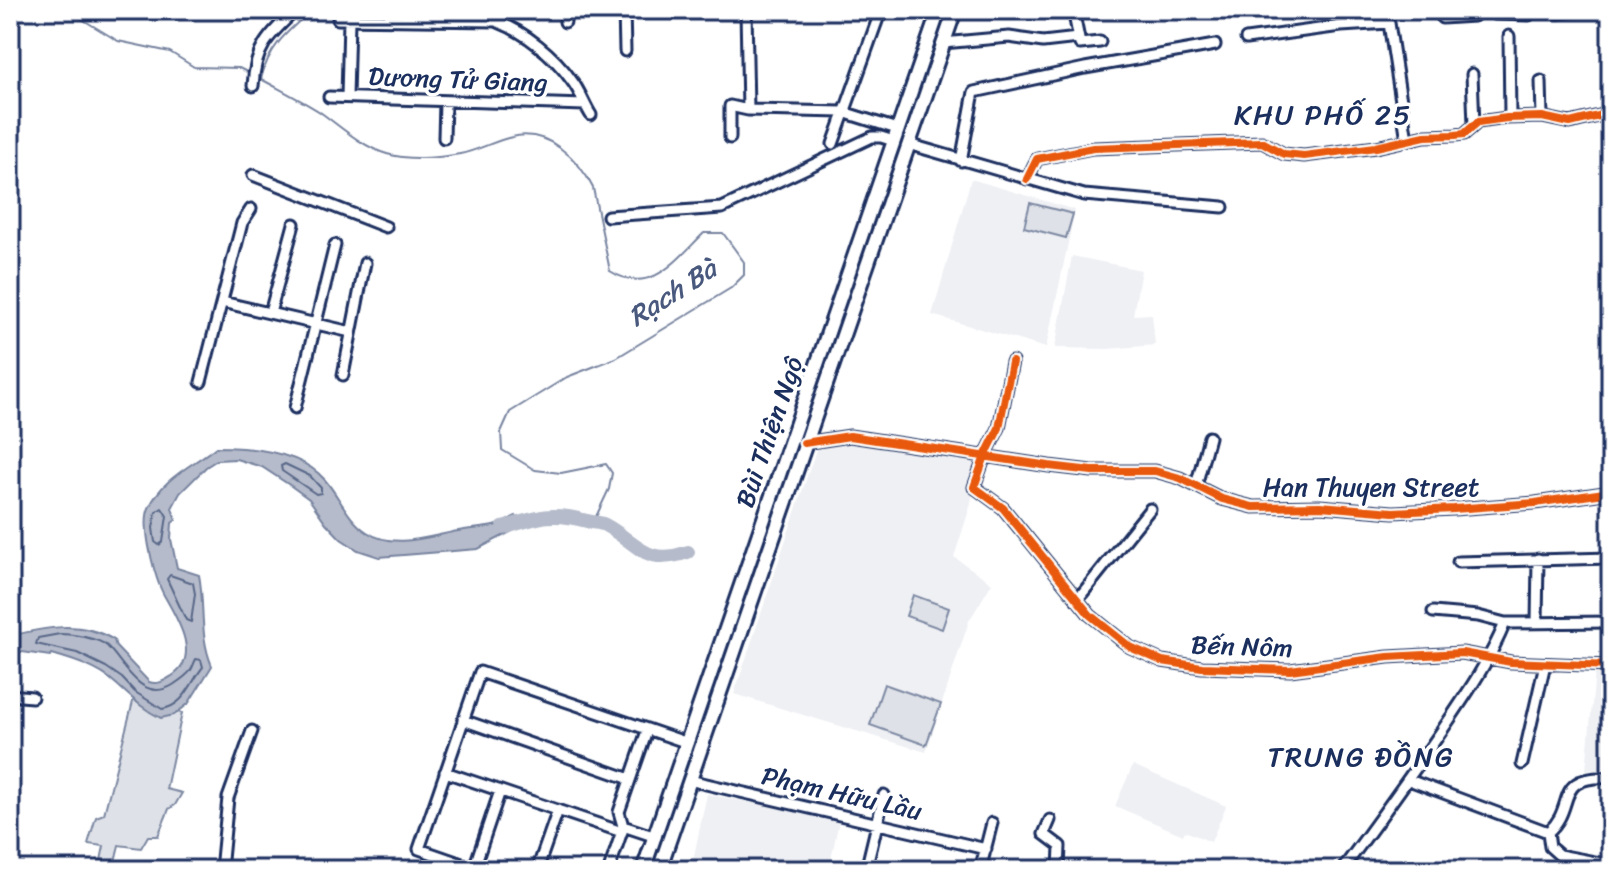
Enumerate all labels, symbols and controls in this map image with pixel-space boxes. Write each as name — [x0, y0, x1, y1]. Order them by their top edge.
street label: Dương Tử Giang — [367, 53, 549, 105]
district label: KHU PHỐ 25 — [1234, 90, 1412, 139]
water label: Rạch Bà — [618, 244, 729, 340]
street label: Bùi Thiện Ngộ — [722, 349, 817, 514]
street label: Han Thuyen Street — [1263, 464, 1479, 510]
street label: Bến Nôm — [1190, 621, 1294, 671]
district label: TRUNG ĐỒNG — [1268, 732, 1454, 781]
street label: Phạm Hữu Lầu — [757, 752, 927, 834]

